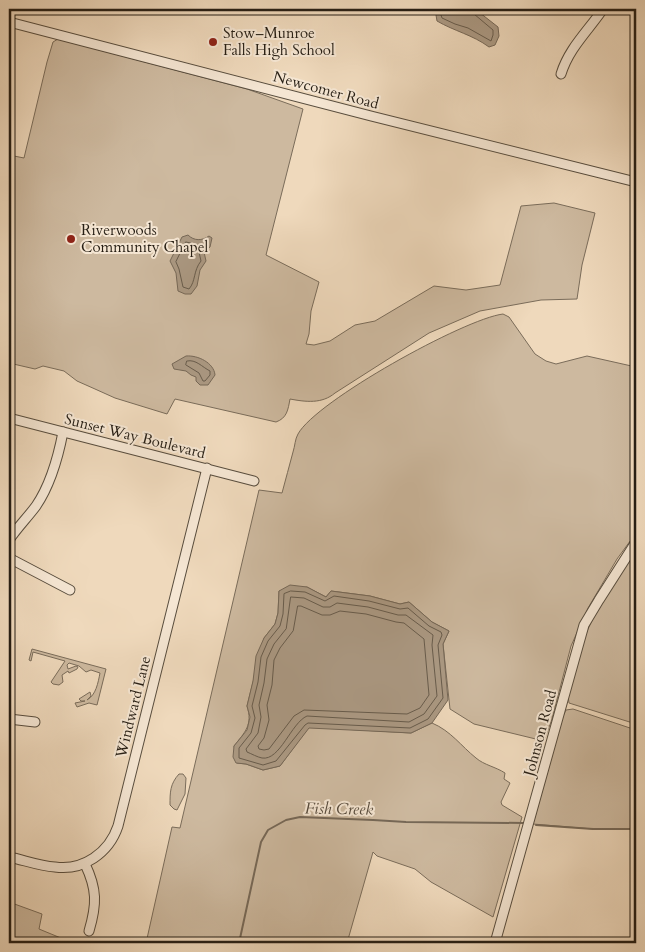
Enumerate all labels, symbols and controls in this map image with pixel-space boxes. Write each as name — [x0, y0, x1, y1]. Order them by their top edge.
place label: Stow–Munroe Falls High School — [223, 23, 335, 60]
marker: Stow–Munroe Falls High School — [207, 36, 219, 48]
street label: Newcomer Road — [271, 66, 381, 114]
place label: Riverwoods Community Chapel — [81, 220, 209, 257]
marker: Riverwoods Community Chapel — [65, 233, 77, 245]
street label: Sunset Way Boulevard — [62, 409, 208, 463]
street label: Windward Lane — [110, 654, 155, 761]
street label: Johnson Road — [518, 688, 561, 780]
water label: Fish Creek — [305, 797, 373, 821]

